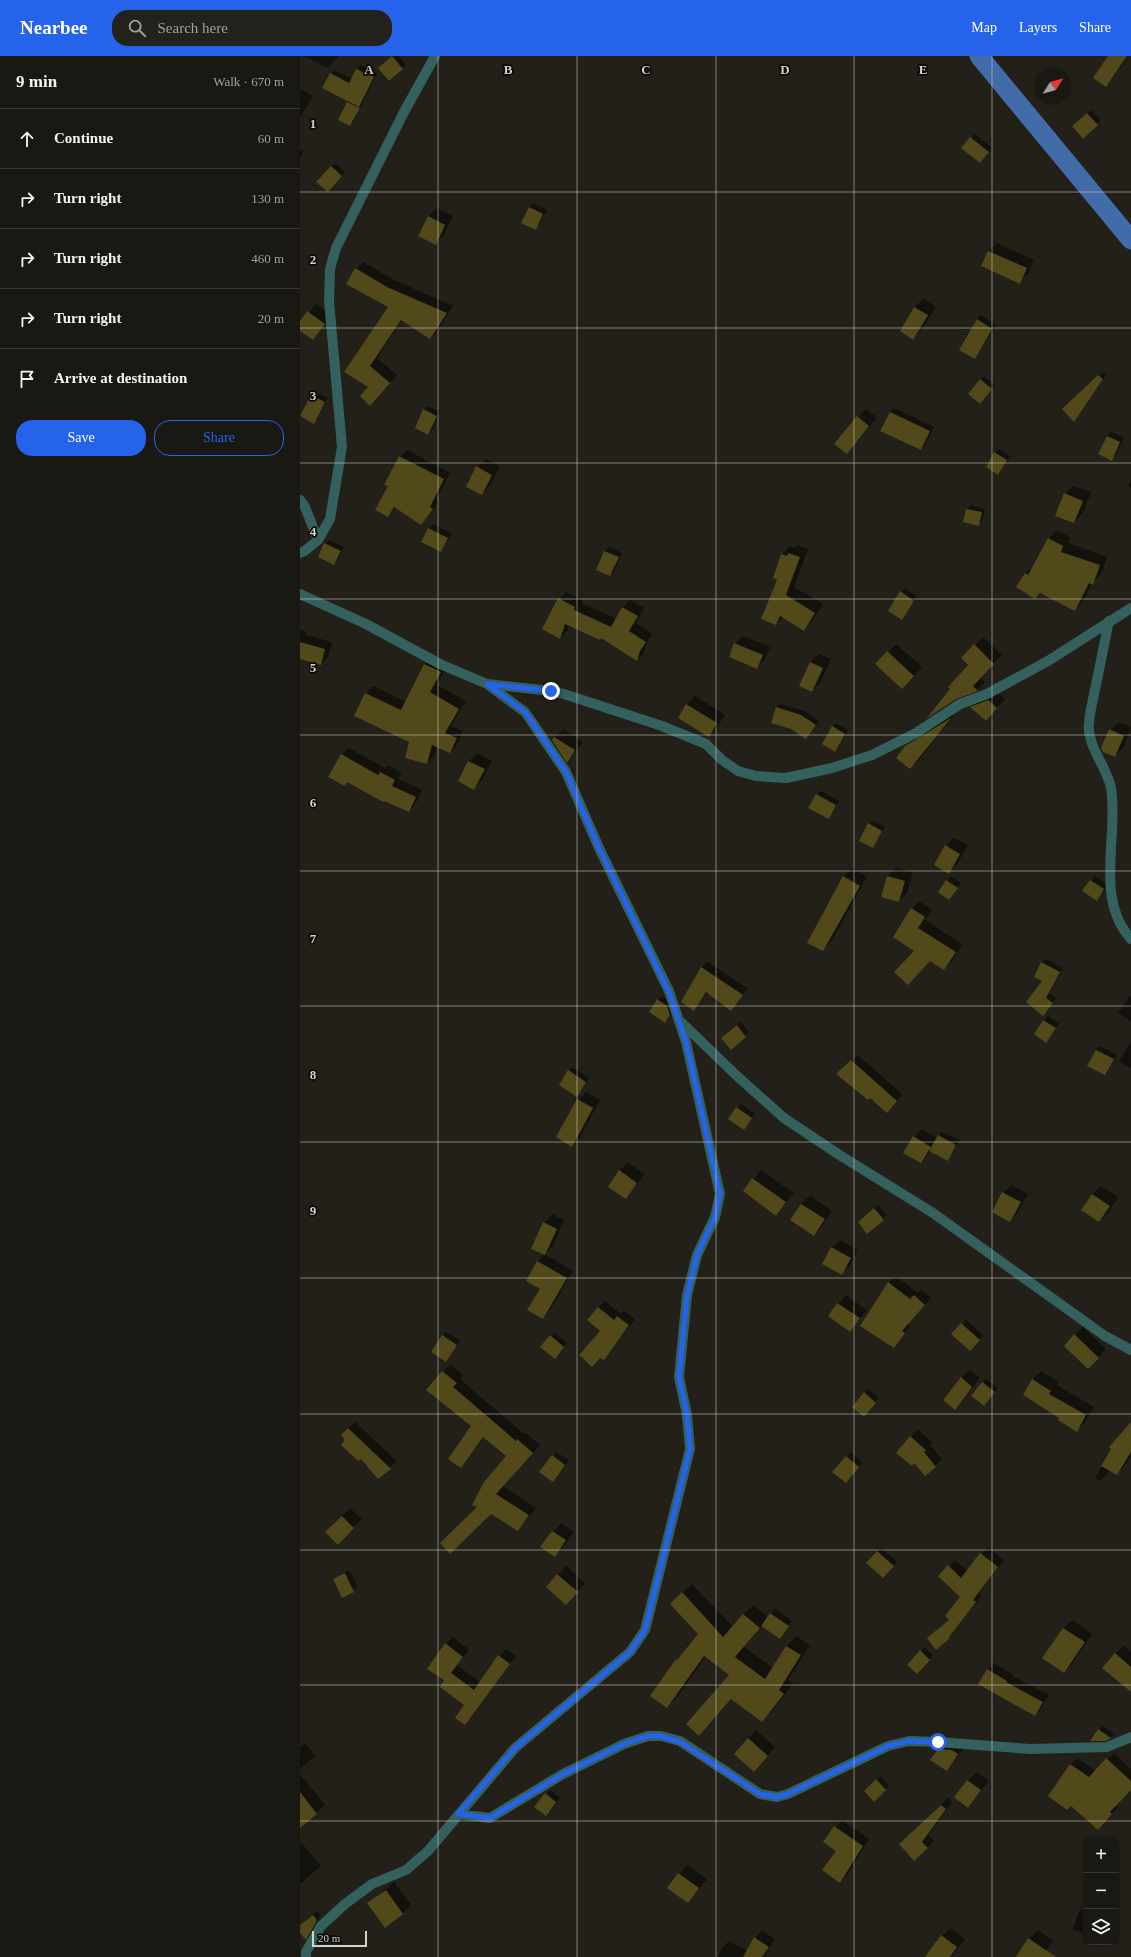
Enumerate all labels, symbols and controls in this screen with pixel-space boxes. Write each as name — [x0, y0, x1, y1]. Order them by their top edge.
search box — [112, 10, 392, 46]
text: Nearbee — [20, 17, 88, 38]
icon: search — [126, 17, 148, 39]
text: Search here — [158, 20, 228, 36]
text: Map — [971, 20, 997, 35]
text: Layers — [1019, 20, 1057, 35]
text: Share — [1079, 20, 1111, 35]
text: A — [364, 62, 374, 77]
text: B — [504, 62, 513, 77]
text: C — [641, 62, 651, 77]
text: D — [780, 62, 790, 77]
text: E — [919, 62, 927, 77]
north arrow — [1035, 68, 1071, 104]
text: 9 min — [16, 72, 57, 91]
text: Walk · 670 m — [213, 74, 284, 89]
text: 1 — [310, 116, 316, 131]
icon: ahead — [16, 128, 38, 150]
text: Continue — [54, 130, 113, 146]
text: 60 m — [258, 131, 284, 146]
icon: right — [16, 188, 38, 210]
text: Turn right — [54, 190, 121, 206]
text: 130 m — [251, 191, 284, 206]
icon: right — [16, 248, 38, 270]
text: Turn right — [54, 250, 121, 266]
text: 460 m — [251, 251, 284, 266]
text: 2 — [310, 252, 316, 267]
icon: right — [16, 308, 38, 330]
text: Turn right — [54, 310, 121, 326]
text: 20 m — [258, 311, 284, 326]
icon: arrive — [16, 368, 38, 390]
text: Arrive at destination — [54, 370, 187, 386]
text: 3 — [310, 388, 317, 403]
button: Save — [16, 420, 146, 456]
button: Share — [154, 420, 284, 456]
text: 4 — [310, 524, 317, 539]
text: 5 — [310, 660, 317, 675]
route end — [542, 682, 560, 700]
text: 6 — [310, 795, 317, 810]
text: 7 — [310, 931, 317, 946]
text: 8 — [310, 1067, 317, 1082]
text: 9 — [310, 1203, 317, 1218]
route start — [929, 1733, 947, 1751]
map controls — [1083, 1837, 1119, 1945]
button: + — [1083, 1837, 1119, 1873]
button: − — [1083, 1873, 1119, 1909]
button: layers — [1083, 1909, 1119, 1945]
scale bar — [312, 1929, 367, 1948]
text: 20 m — [318, 1932, 340, 1944]

